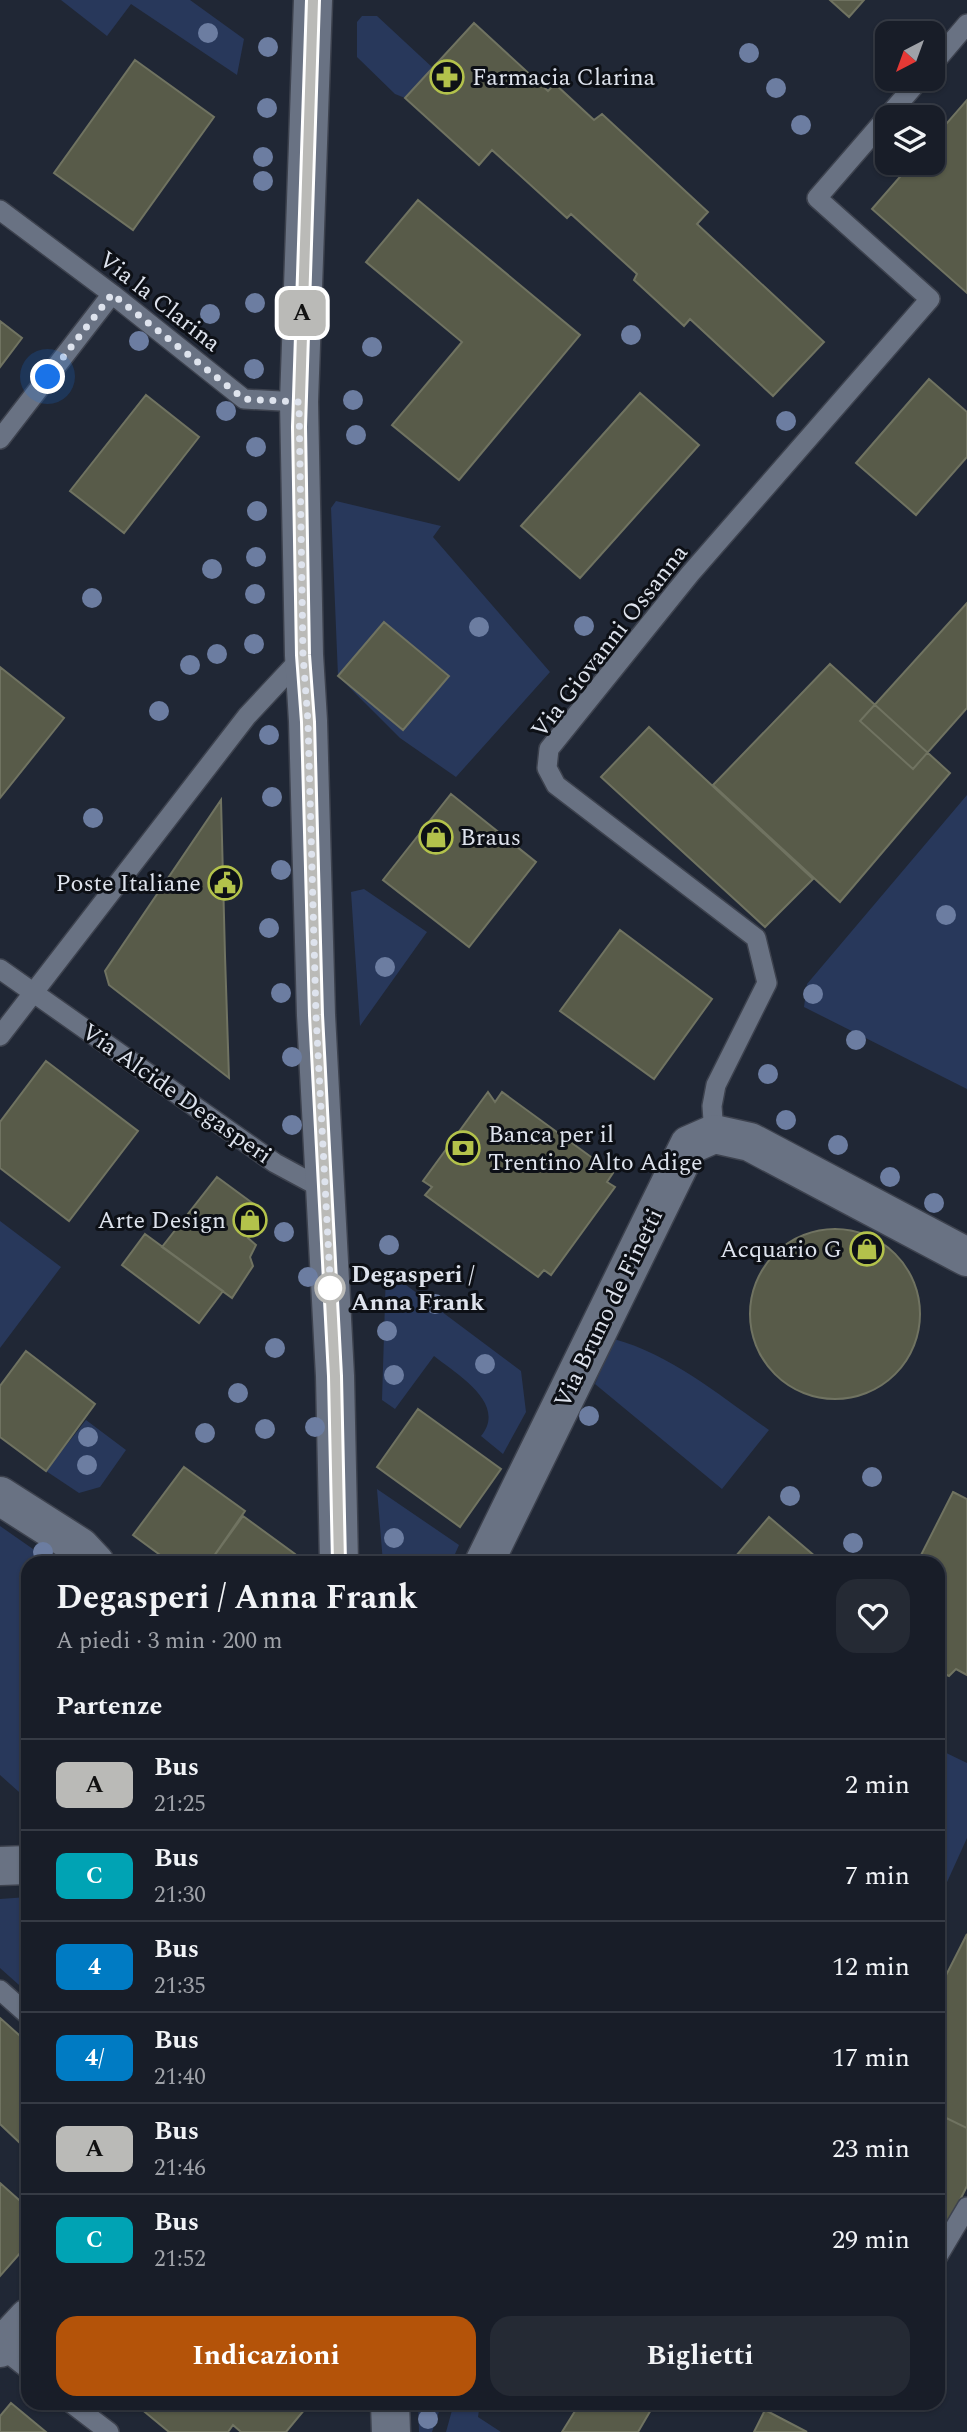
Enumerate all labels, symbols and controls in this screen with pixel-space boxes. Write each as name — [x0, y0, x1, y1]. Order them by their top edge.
north arrow — [875, 21, 945, 91]
map controls — [875, 21, 945, 175]
pharmacy icon: Farmacia Clarina — [428, 58, 466, 96]
place label: Farmacia Clarina — [472, 60, 656, 96]
button: layers — [875, 105, 945, 175]
street label: Via la Clarina — [91, 242, 228, 361]
line badge: A — [279, 290, 325, 336]
text: A — [293, 295, 311, 331]
your location — [30, 359, 65, 394]
street label: Via Giovanni Ossanna — [522, 537, 697, 746]
shop icon: Braus — [417, 818, 455, 856]
place label: Braus — [460, 820, 521, 856]
public building icon: Poste Italiane — [206, 864, 244, 902]
place label: Poste Italiane — [56, 866, 201, 902]
street label: Via Alcide Degasperi — [74, 1014, 279, 1173]
place label: Banca per il Trentino Alto Adige — [488, 1117, 703, 1181]
bank icon: Banca per il Trentino Alto Adige — [444, 1129, 482, 1167]
shop icon: Arte Design — [231, 1201, 269, 1239]
place label: Arte Design — [97, 1203, 226, 1239]
street label: Via Bruno de Finetti — [545, 1203, 673, 1414]
shop icon: Acquario G — [848, 1230, 886, 1268]
place label: Acquario G — [720, 1232, 842, 1268]
place label: Degasperi / Anna Frank — [351, 1257, 485, 1321]
marker: Degasperi / Anna Frank — [315, 1273, 345, 1303]
text: Degasperi / Anna Frank — [56, 1573, 418, 1623]
button: heart — [836, 1579, 910, 1653]
text: A piedi · 3 min · 200 m — [56, 1624, 282, 1659]
text: Partenze — [56, 1686, 163, 1726]
text: Bus — [154, 1747, 199, 1787]
text: 2 min — [845, 1765, 910, 1805]
text: A — [85, 1767, 104, 1803]
text: 21:25 — [154, 1787, 206, 1822]
text: Bus — [154, 1838, 199, 1878]
text: 7 min — [845, 1856, 910, 1896]
text: C — [86, 1858, 103, 1894]
text: 21:30 — [154, 1878, 206, 1913]
text: Bus — [154, 1929, 199, 1969]
text: 12 min — [832, 1947, 910, 1987]
text: 4 — [88, 1949, 101, 1985]
text: 21:35 — [154, 1969, 206, 2004]
text: Bus — [154, 2020, 199, 2060]
text: 17 min — [832, 2038, 910, 2078]
text: 4/ — [85, 2040, 104, 2076]
text: 21:40 — [154, 2060, 206, 2095]
text: Bus — [154, 2111, 199, 2151]
text: 23 min — [832, 2129, 910, 2169]
text: A — [85, 2131, 104, 2167]
text: 21:46 — [154, 2151, 206, 2186]
text: Bus — [154, 2202, 199, 2242]
text: 29 min — [832, 2220, 910, 2260]
text: C — [86, 2222, 103, 2258]
text: 21:52 — [154, 2242, 206, 2277]
button: Indicazioni — [56, 2316, 476, 2396]
button: Biglietti — [490, 2316, 910, 2396]

